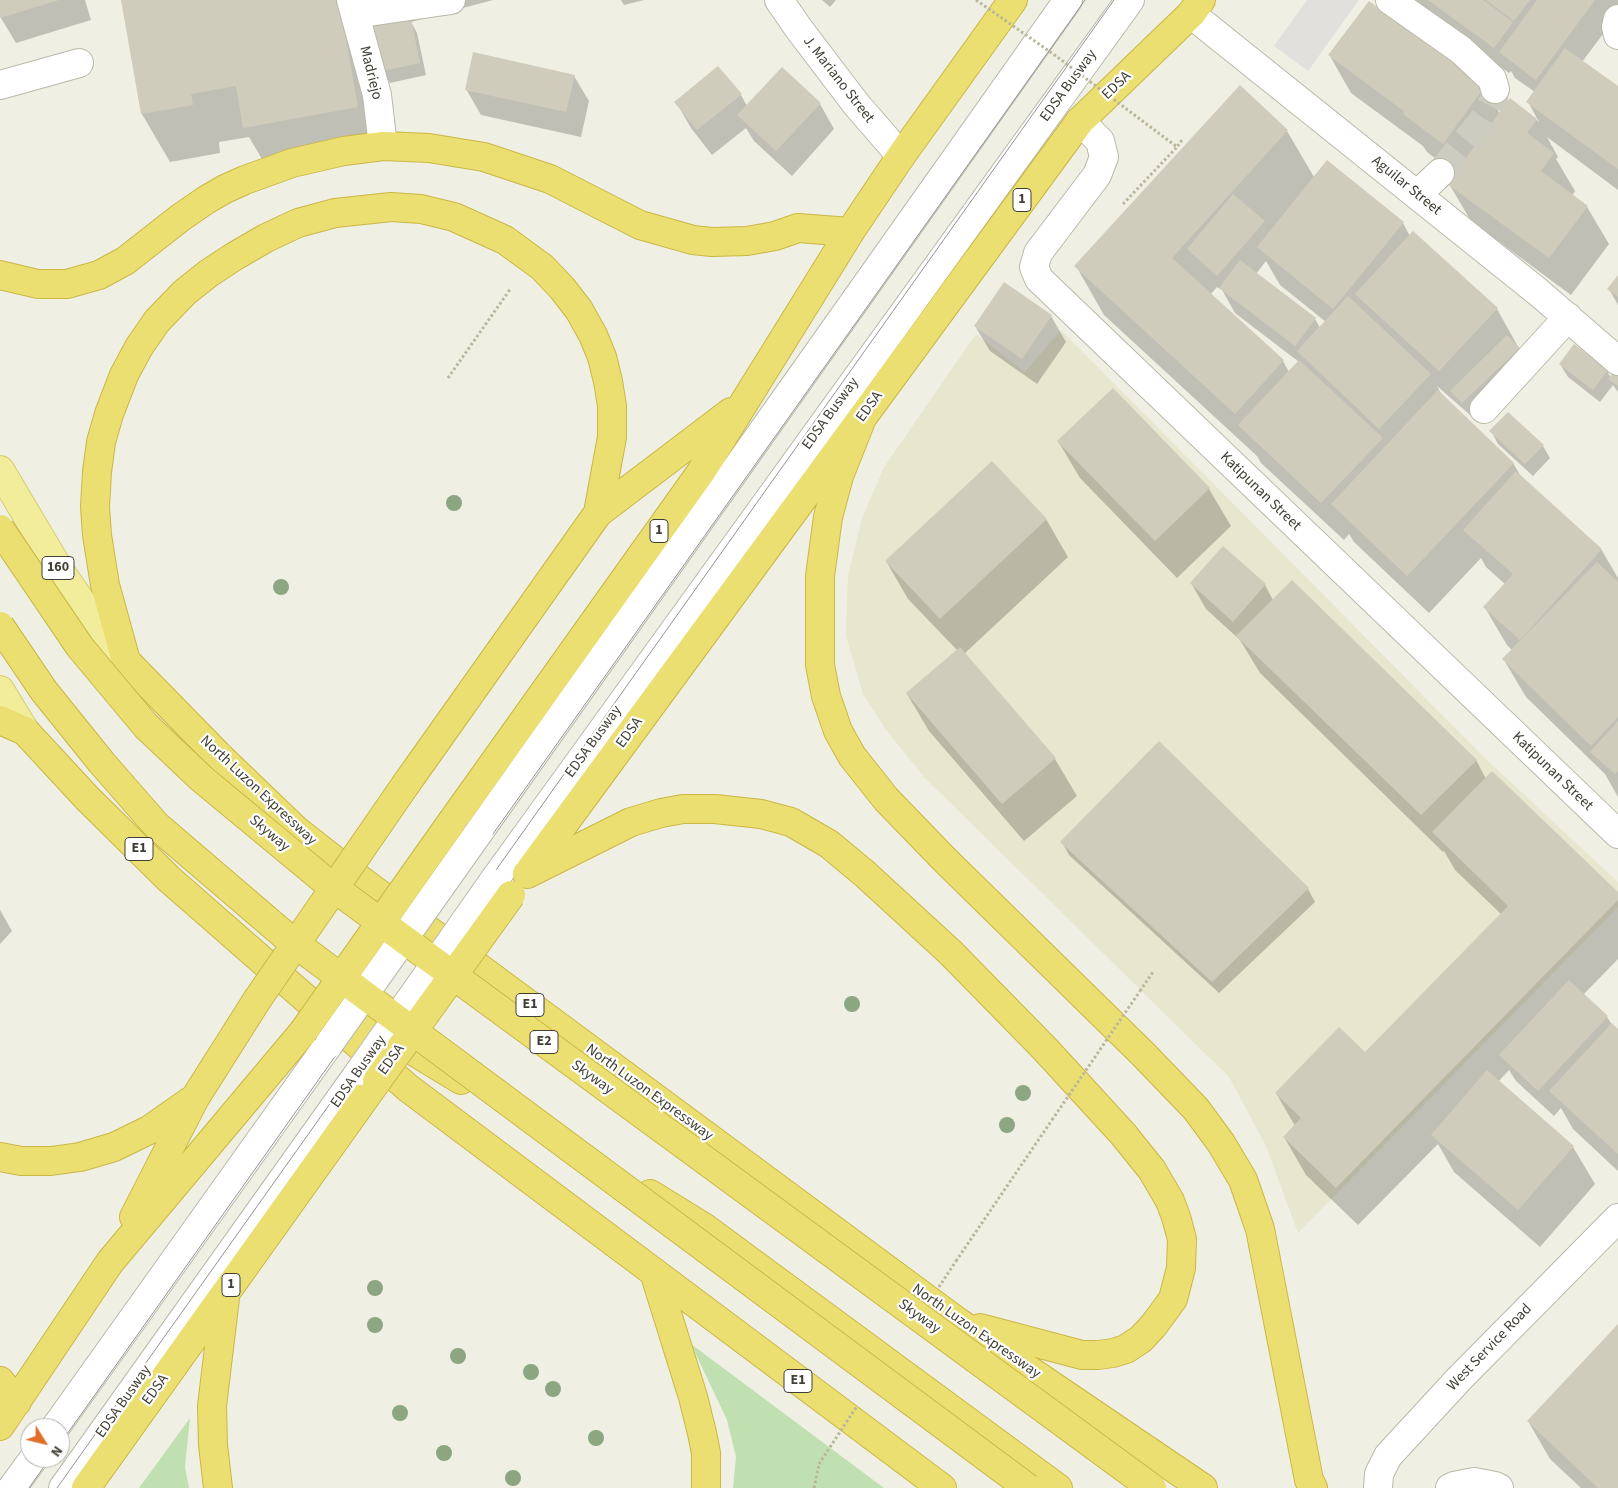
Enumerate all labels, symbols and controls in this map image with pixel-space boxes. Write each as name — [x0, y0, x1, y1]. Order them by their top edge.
street label: J. Mariano Street — [798, 33, 878, 127]
street label: Madriejo — [355, 44, 385, 102]
street label: EDSA Busway — [1037, 46, 1101, 126]
street label: EDSA — [1099, 68, 1135, 104]
street label: Aguilar Street — [1367, 152, 1445, 220]
road number: 1 — [1013, 188, 1031, 212]
street label: EDSA Busway — [799, 374, 863, 454]
street label: EDSA — [853, 388, 887, 426]
street label: Katipunan Street — [1216, 449, 1304, 535]
road number: 1 — [650, 520, 668, 542]
road number: 160 — [42, 556, 74, 580]
street label: EDSA Busway — [562, 702, 626, 782]
street label: EDSA — [613, 714, 647, 752]
street label: Katipunan Street — [1508, 729, 1596, 815]
street label: North Luzon Expressway — [196, 732, 320, 850]
street label: Skyway — [245, 812, 293, 856]
road number: E1 — [125, 838, 153, 861]
road number: E1 — [516, 994, 544, 1016]
road number: E2 — [530, 1030, 558, 1054]
street label: EDSA Busway — [327, 1032, 391, 1112]
street label: EDSA — [375, 1041, 409, 1079]
street label: North Luzon Expressway — [582, 1041, 716, 1145]
street label: Skyway — [567, 1057, 617, 1099]
road number: 1 — [222, 1274, 240, 1296]
street label: North Luzon Expressway — [908, 1281, 1044, 1383]
street label: Skyway — [894, 1296, 944, 1338]
street label: West Service Road — [1444, 1301, 1536, 1395]
street label: EDSA Busway — [92, 1362, 156, 1442]
road number: E1 — [784, 1370, 812, 1392]
street label: EDSA — [139, 1371, 173, 1409]
north arrow — [20, 1418, 70, 1468]
text: N — [45, 1442, 67, 1461]

